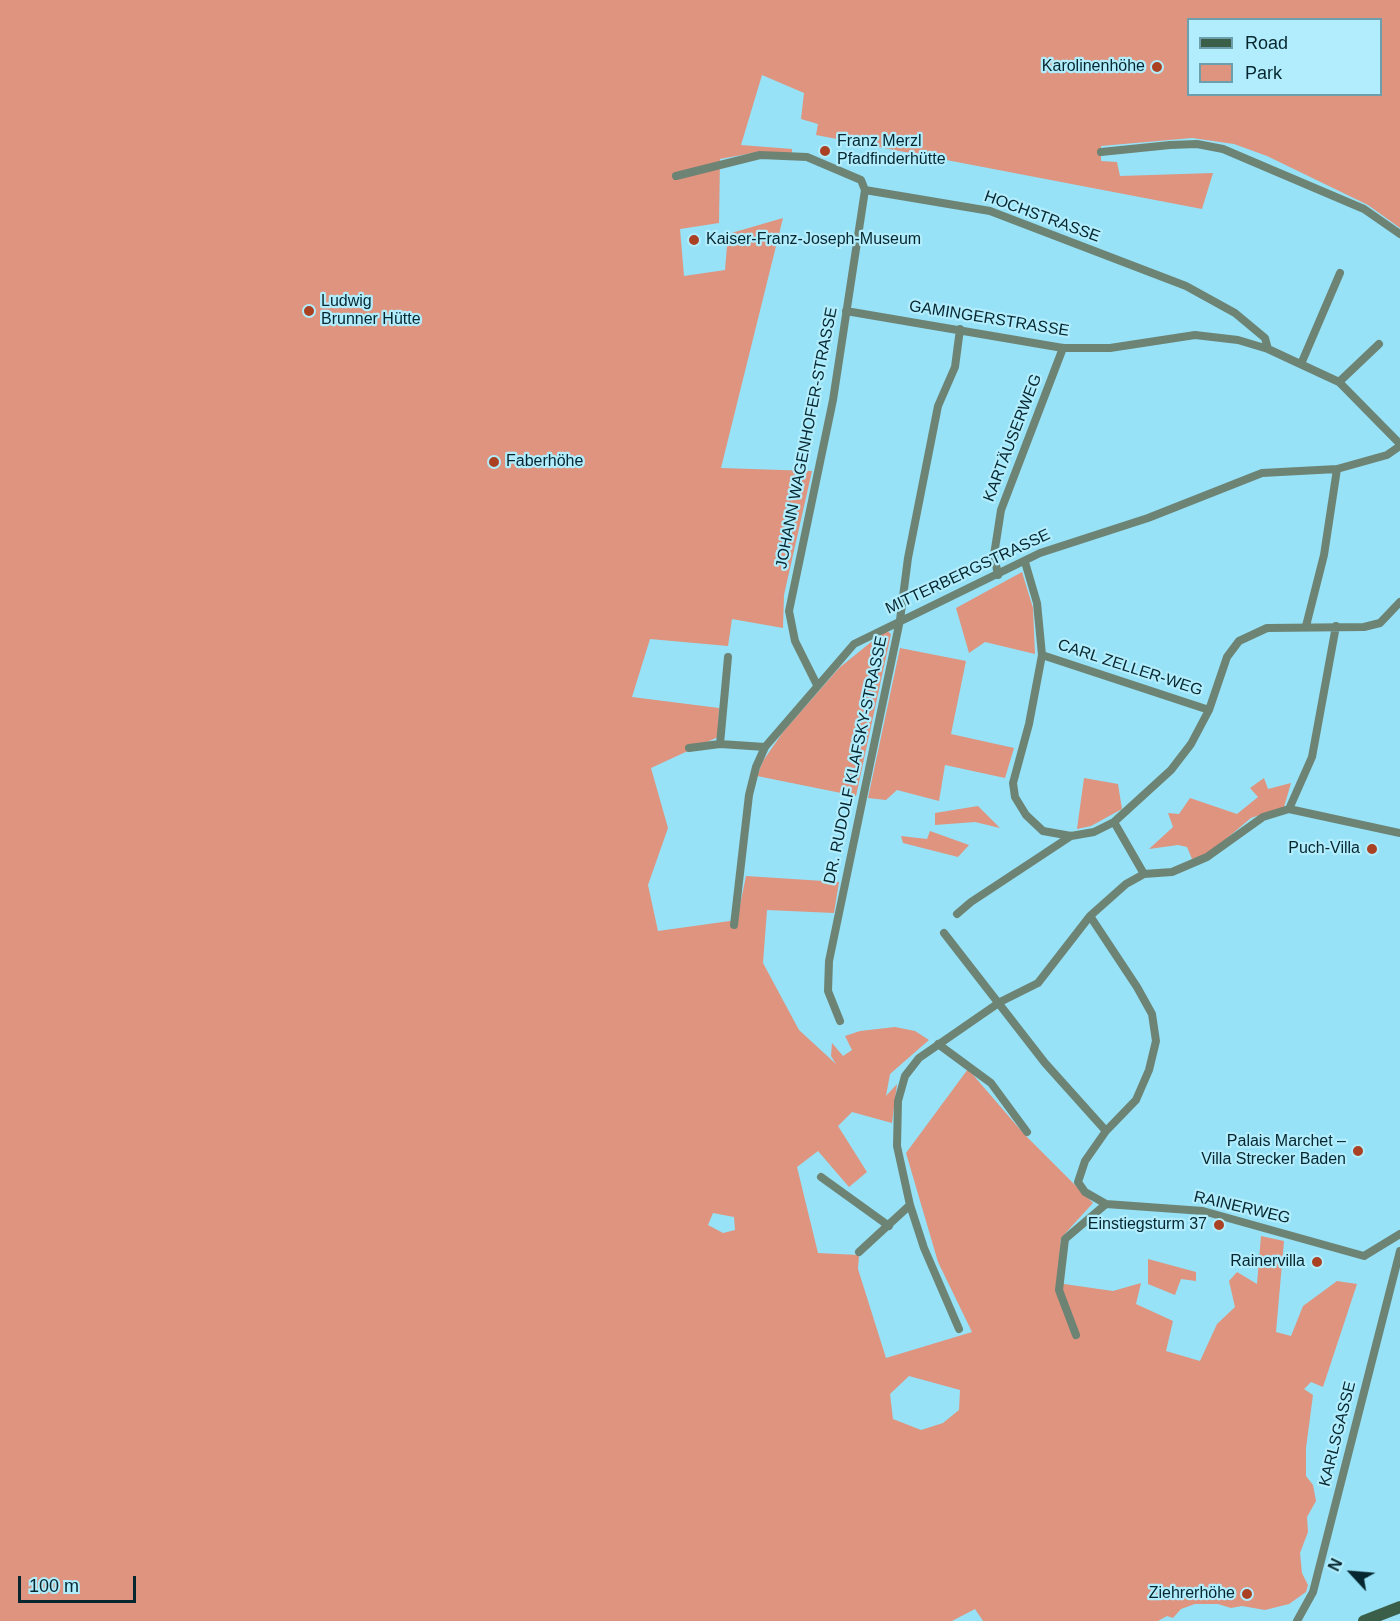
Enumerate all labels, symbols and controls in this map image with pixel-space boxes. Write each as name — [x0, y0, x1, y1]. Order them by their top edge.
legend — [1187, 18, 1382, 96]
text: Road — [1245, 33, 1288, 53]
place label: Karolinenhöhe — [1042, 57, 1145, 77]
marker: Karolinenhöhe — [1150, 60, 1164, 74]
text: Park — [1245, 63, 1282, 83]
place label: Franz Merzl Pfadfinderhütte — [837, 132, 946, 170]
marker: Franz Merzl Pfadfinderhütte — [818, 144, 832, 158]
street label: HOCHSTRASSE — [981, 187, 1103, 247]
place label: Kaiser-Franz-Joseph-Museum — [706, 230, 921, 250]
marker: Kaiser-Franz-Joseph-Museum — [687, 233, 701, 247]
place label: Ludwig Brunner Hütte — [321, 292, 421, 330]
street label: GAMINGERSTRASSE — [908, 297, 1070, 341]
marker: Ludwig Brunner Hütte — [302, 304, 316, 318]
street label: JOHANN WAGENHOFER-STRASSE — [772, 306, 842, 570]
street label: KARTÄUSERWEG — [980, 371, 1046, 505]
place label: Faberhöhe — [506, 452, 583, 472]
marker: Faberhöhe — [487, 455, 501, 469]
street label: MITTERBERGSTRASSE — [883, 525, 1053, 619]
street label: DR. RUDOLF KLAFSKY-STRASSE — [820, 634, 892, 886]
street label: CARL ZELLER-WEG — [1055, 636, 1205, 700]
place label: Puch-Villa — [1288, 839, 1360, 859]
marker: Puch-Villa — [1365, 842, 1379, 856]
place label: Palais Marchet – Villa Strecker Baden — [1201, 1132, 1346, 1170]
marker: Palais Marchet – Villa Strecker Baden — [1351, 1144, 1365, 1158]
street label: RAINERWEG — [1192, 1188, 1292, 1228]
place label: Einstiegsturm 37 — [1088, 1215, 1207, 1235]
marker: Einstiegsturm 37 — [1212, 1218, 1226, 1232]
place label: Rainervilla — [1230, 1252, 1305, 1272]
marker: Rainervilla — [1310, 1255, 1324, 1269]
street label: KARLSGASSE — [1316, 1379, 1360, 1489]
north arrow — [1322, 1543, 1382, 1603]
text: N — [1325, 1556, 1346, 1574]
scale bar — [21, 1564, 140, 1602]
text: 100 m — [29, 1576, 79, 1596]
place label: Ziehrerhöhe — [1149, 1584, 1235, 1604]
marker: Ziehrerhöhe — [1240, 1587, 1254, 1601]

